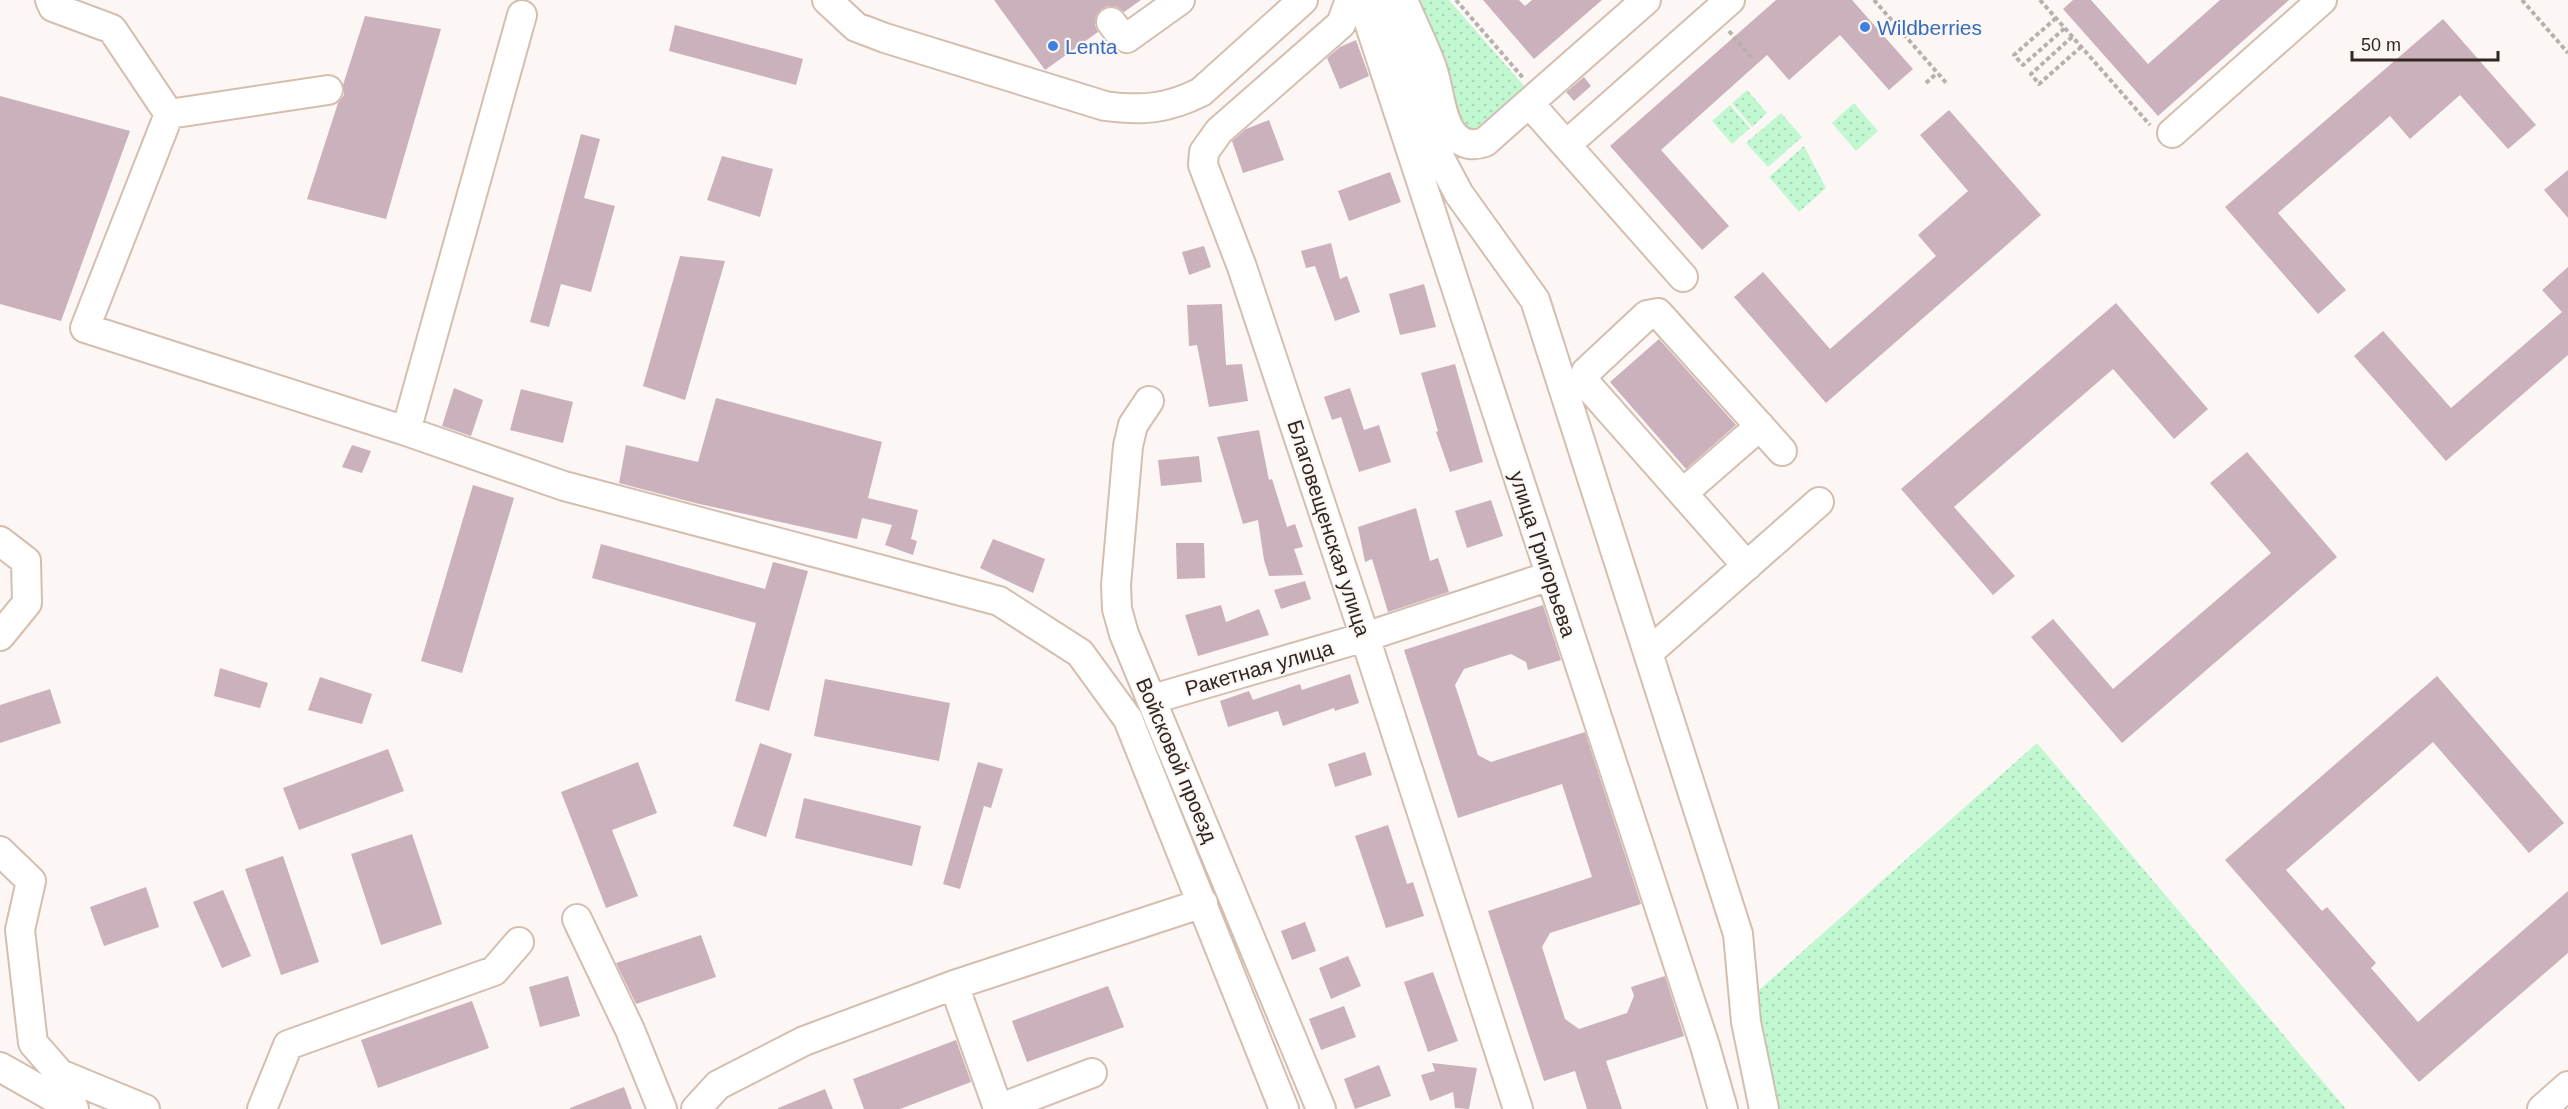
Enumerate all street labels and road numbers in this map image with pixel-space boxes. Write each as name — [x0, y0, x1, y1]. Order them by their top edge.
street label: Благовещенская улица — [1283, 417, 1375, 639]
street label: улица Григорьева — [1505, 468, 1581, 640]
street label: Ракетная улица — [1182, 636, 1336, 700]
street label: Войсковой проезд — [1132, 674, 1222, 846]

